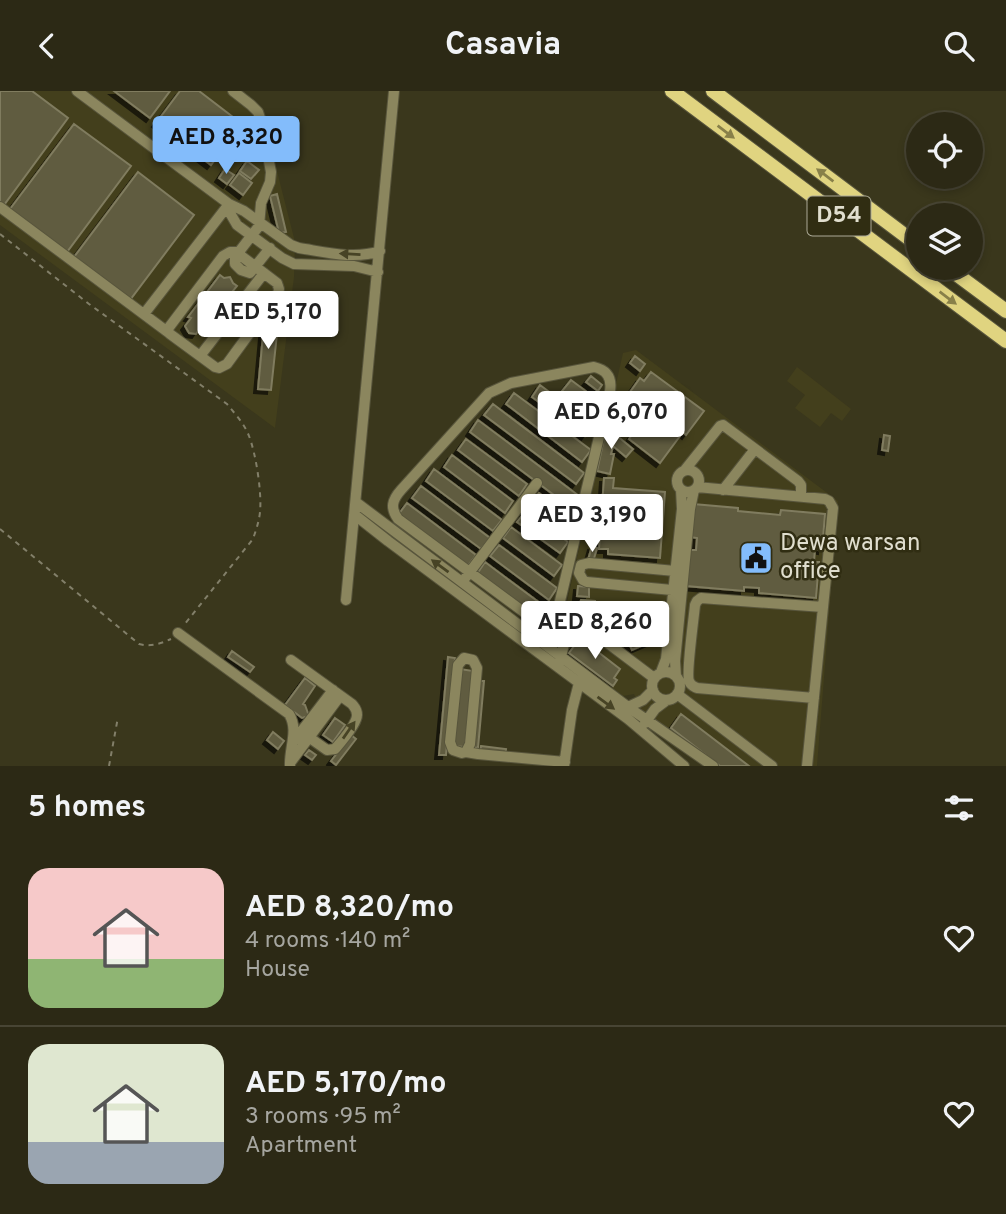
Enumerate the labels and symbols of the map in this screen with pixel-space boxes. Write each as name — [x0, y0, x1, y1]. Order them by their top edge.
pin: AED 8,320 — [146, 116, 306, 176]
one-way arrow — [717, 125, 736, 139]
one-way arrow — [816, 169, 834, 183]
road number: D54 — [808, 197, 870, 235]
one-way arrow — [339, 248, 361, 259]
one-way arrow — [939, 290, 957, 304]
pin: AED 5,170 — [188, 292, 348, 351]
pin: AED 6,070 — [531, 391, 691, 451]
pin: AED 3,190 — [512, 495, 672, 554]
place label: Dewa warsan office — [780, 529, 920, 587]
public building icon: Dewa warsan office — [737, 539, 775, 577]
one-way arrow — [431, 559, 450, 573]
pin: AED 8,260 — [515, 601, 675, 661]
one-way arrow — [597, 696, 615, 710]
one-way arrow — [342, 721, 356, 739]

